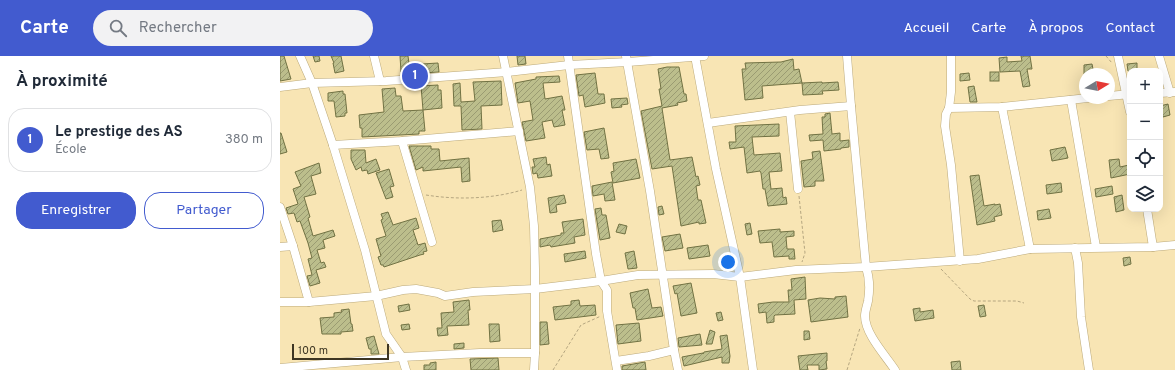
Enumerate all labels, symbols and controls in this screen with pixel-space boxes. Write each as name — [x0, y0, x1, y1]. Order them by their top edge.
search box — [93, 10, 373, 46]
text: Carte — [20, 16, 69, 40]
icon: search — [107, 17, 129, 39]
text: Rechercher — [139, 19, 217, 38]
text: Accueil — [903, 20, 949, 37]
text: Carte — [971, 20, 1006, 37]
text: À propos — [1028, 20, 1084, 37]
text: Contact — [1106, 20, 1155, 37]
pin: 1 — [402, 61, 428, 91]
north arrow — [1079, 68, 1115, 104]
map controls — [1127, 68, 1163, 212]
button: + — [1127, 68, 1163, 104]
text: À proximité — [16, 71, 108, 93]
button: − — [1127, 104, 1163, 140]
text: Le prestige des AS — [55, 123, 183, 142]
text: 1 — [27, 132, 33, 148]
text: 380 m — [225, 132, 263, 148]
button: locate — [1127, 140, 1163, 176]
text: École — [55, 142, 87, 158]
button: layers — [1127, 176, 1163, 212]
button: Enregistrer — [16, 192, 136, 229]
button: Partager — [144, 192, 264, 229]
your location — [718, 252, 738, 272]
scale bar — [292, 342, 389, 361]
text: 100 m — [298, 344, 328, 358]

